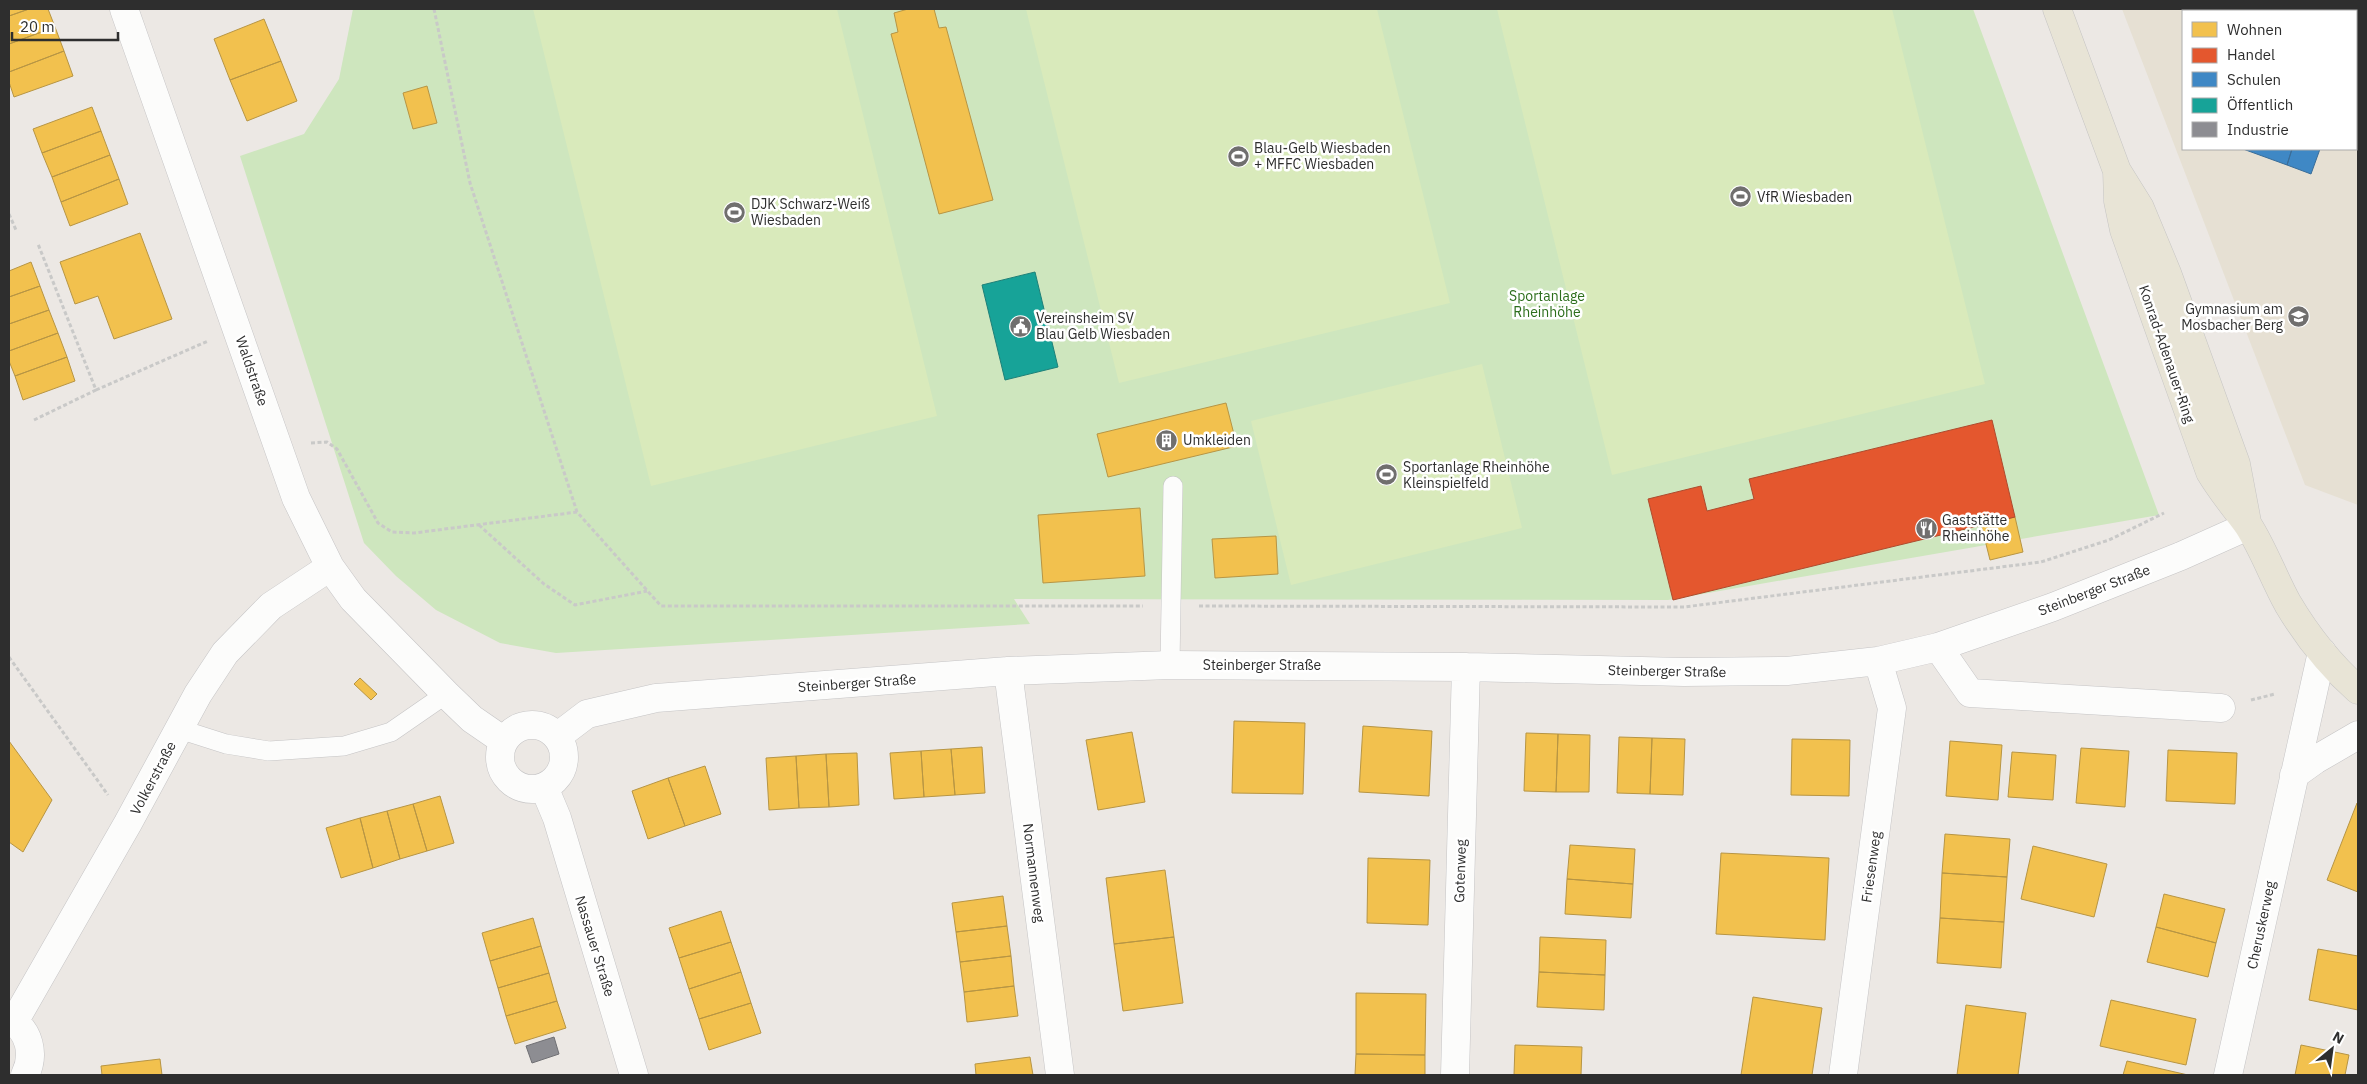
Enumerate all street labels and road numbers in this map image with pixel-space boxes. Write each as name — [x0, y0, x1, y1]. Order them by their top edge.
street label: Konrad-Adenauer-Ring — [2135, 283, 2199, 426]
street label: Waldstraße — [232, 334, 272, 409]
street label: Steinberger Straße — [2035, 560, 2153, 620]
street label: Steinberger Straße — [1203, 656, 1322, 674]
street label: Steinberger Straße — [1608, 661, 1727, 681]
street label: Steinberger Straße — [797, 670, 917, 696]
street label: Volkerstraße — [126, 738, 180, 818]
street label: Normannenweg — [1019, 822, 1049, 924]
street label: Friesenweg — [1857, 829, 1885, 904]
street label: Gotenweg — [1450, 838, 1470, 903]
street label: Cheruskerweg — [2243, 879, 2279, 971]
street label: Nassauer Straße — [571, 893, 619, 999]

